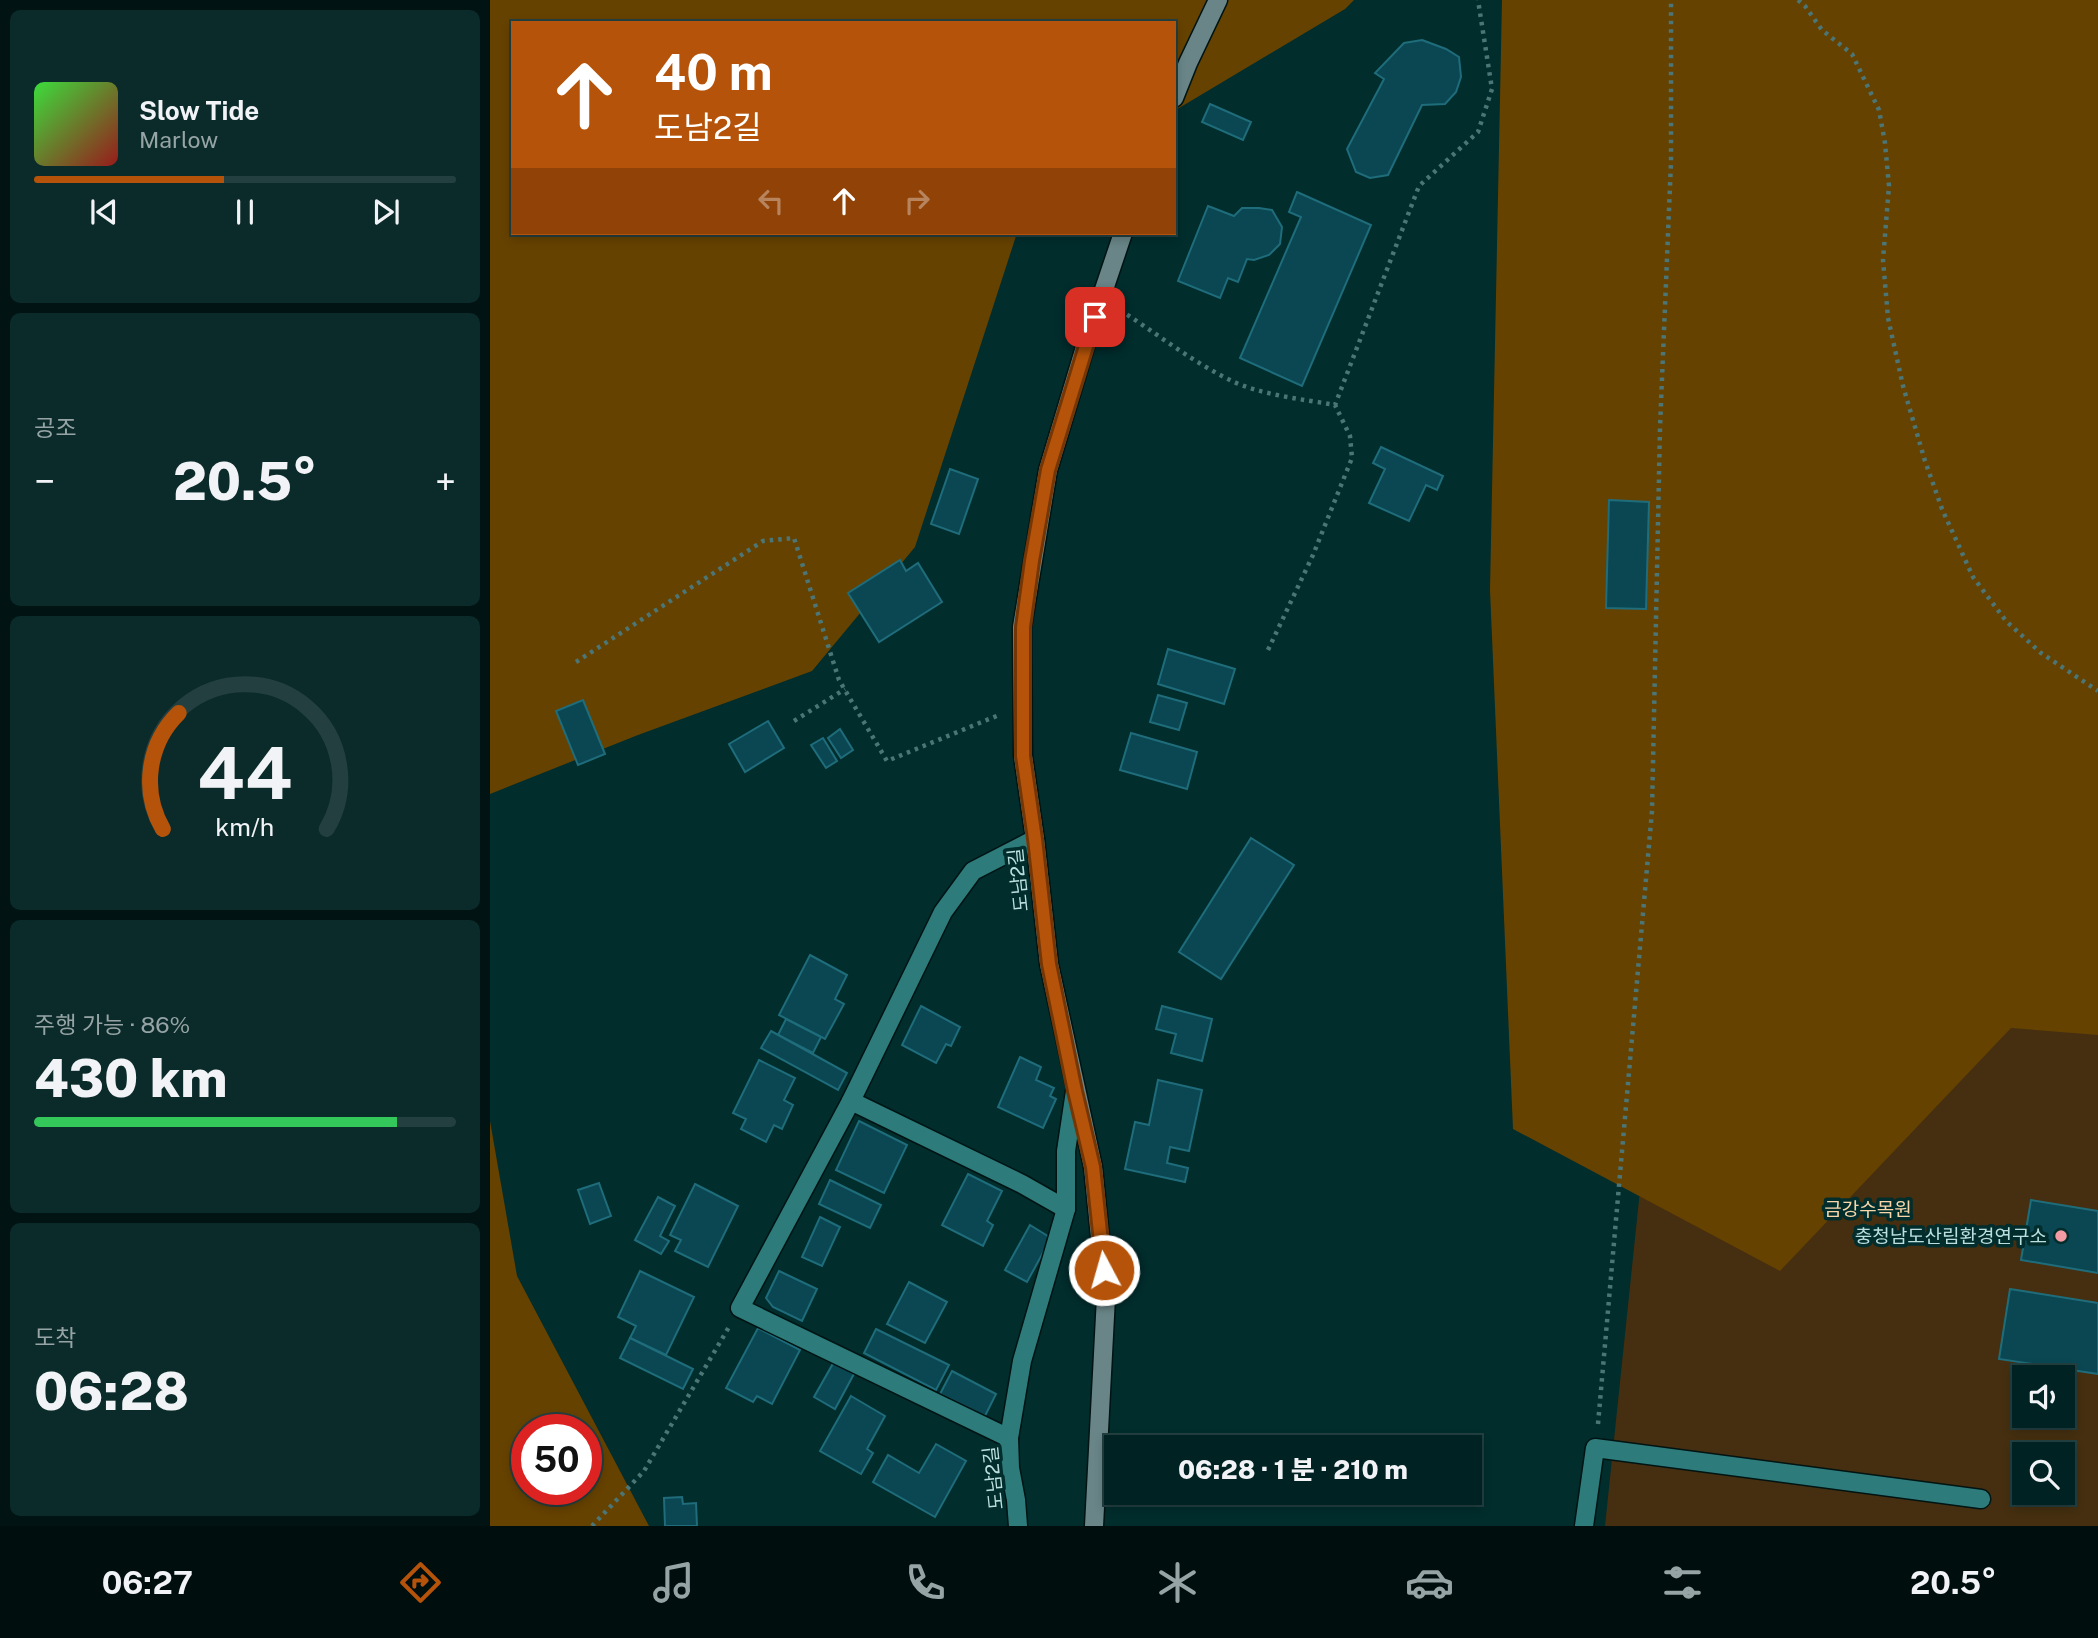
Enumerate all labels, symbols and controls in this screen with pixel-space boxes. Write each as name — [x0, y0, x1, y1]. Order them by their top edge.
text: 40 m — [654, 43, 773, 101]
icon: ahead — [539, 49, 630, 140]
text: Slow Tide — [139, 95, 259, 126]
text: 도남2길 — [654, 109, 761, 146]
text: Marlow — [139, 126, 218, 153]
icon: left — [752, 182, 790, 220]
icon: ahead — [825, 182, 863, 220]
icon: right — [898, 182, 936, 220]
icon: previous — [85, 193, 123, 231]
icon: pause — [226, 193, 264, 231]
icon: next — [367, 193, 405, 231]
pin — [1065, 287, 1125, 347]
icon: arrive — [1076, 298, 1114, 336]
text: 공조 — [34, 414, 76, 441]
text: 20.5° — [173, 451, 317, 512]
text: − — [34, 459, 55, 504]
text: + — [435, 459, 456, 504]
text: 44 — [197, 730, 293, 815]
text: km/h — [216, 812, 274, 842]
street label: 도남2길 — [1004, 847, 1032, 913]
text: 주행 가능 · 86% — [34, 1011, 190, 1038]
text: 430 km — [34, 1048, 228, 1109]
park label: 금강수목원 — [1824, 1198, 1912, 1220]
place label: 충청남도산림환경연구소 — [1855, 1225, 2047, 1247]
marker: 충청남도산림환경연구소 — [2053, 1228, 2069, 1244]
position arrow — [1067, 1233, 1141, 1307]
text: 도착 — [34, 1324, 76, 1351]
text: 06:28 — [34, 1361, 189, 1422]
map controls — [2012, 1365, 2075, 1505]
button: sound — [2012, 1365, 2075, 1428]
speed limit sign: 50 — [511, 1414, 602, 1505]
button: search — [2012, 1442, 2075, 1505]
street label: 도남2길 — [979, 1445, 1007, 1511]
text: 06:28 · 1 분 · 210 m — [1178, 1454, 1408, 1485]
icon: directions — [396, 1558, 445, 1607]
icon: music — [649, 1558, 698, 1607]
icon: phone — [901, 1558, 950, 1607]
icon: climate — [1153, 1558, 1202, 1607]
icon: car — [1405, 1558, 1454, 1607]
icon: filters — [1658, 1558, 1707, 1607]
text: 06:27 — [102, 1564, 193, 1601]
text: 20.5° — [1910, 1564, 1996, 1601]

